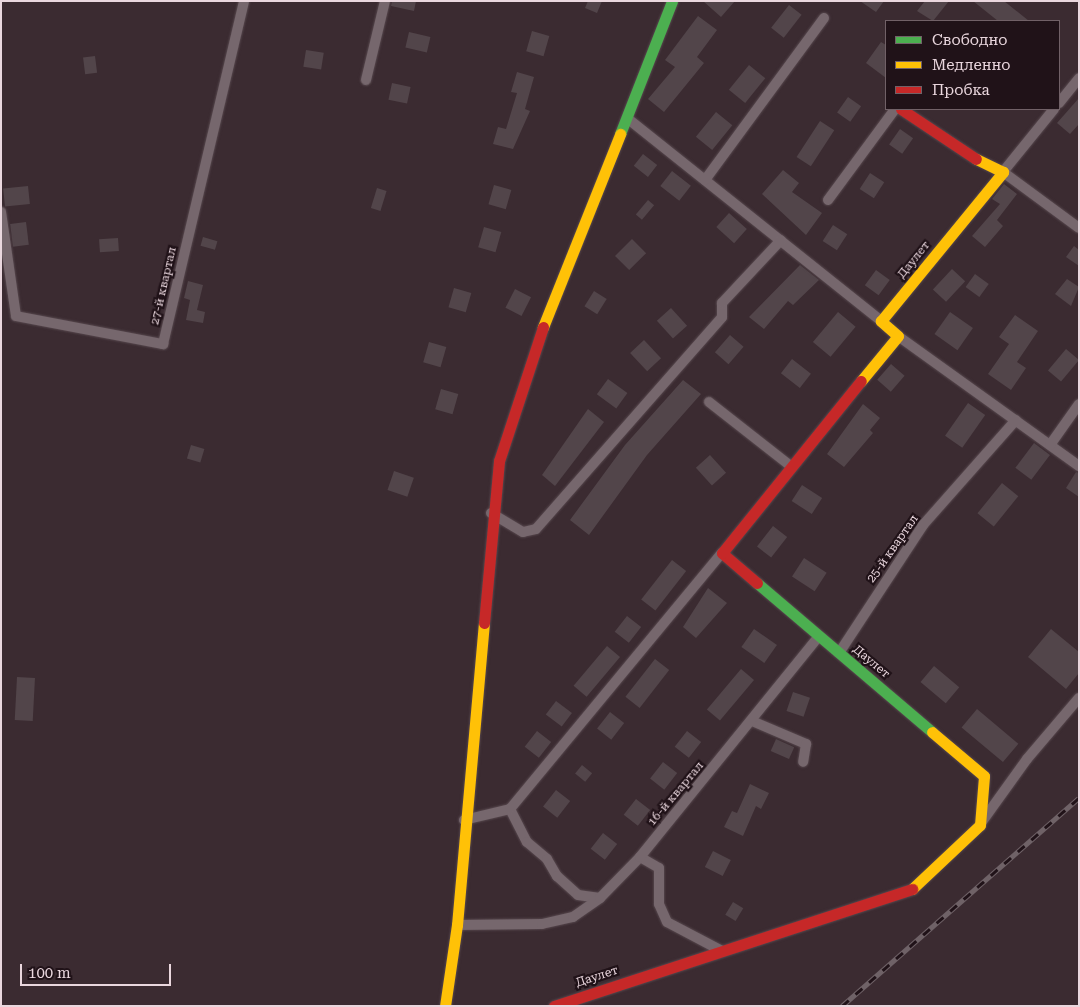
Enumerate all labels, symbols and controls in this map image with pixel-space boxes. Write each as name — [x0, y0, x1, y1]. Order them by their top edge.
legend — [885, 20, 1060, 110]
text: Свободно — [932, 31, 1007, 49]
text: Медленно — [932, 56, 1011, 74]
text: Пробка — [932, 81, 990, 99]
street label: Даулет — [895, 239, 933, 281]
street label: 27-й квартал — [148, 246, 180, 326]
street label: 25-й квартал — [864, 512, 922, 586]
street label: Даулет — [850, 643, 892, 681]
street label: 16-й квартал — [645, 759, 707, 829]
scale bar — [22, 954, 174, 986]
street label: Даулет — [574, 963, 620, 991]
text: 100 m — [28, 964, 71, 982]

